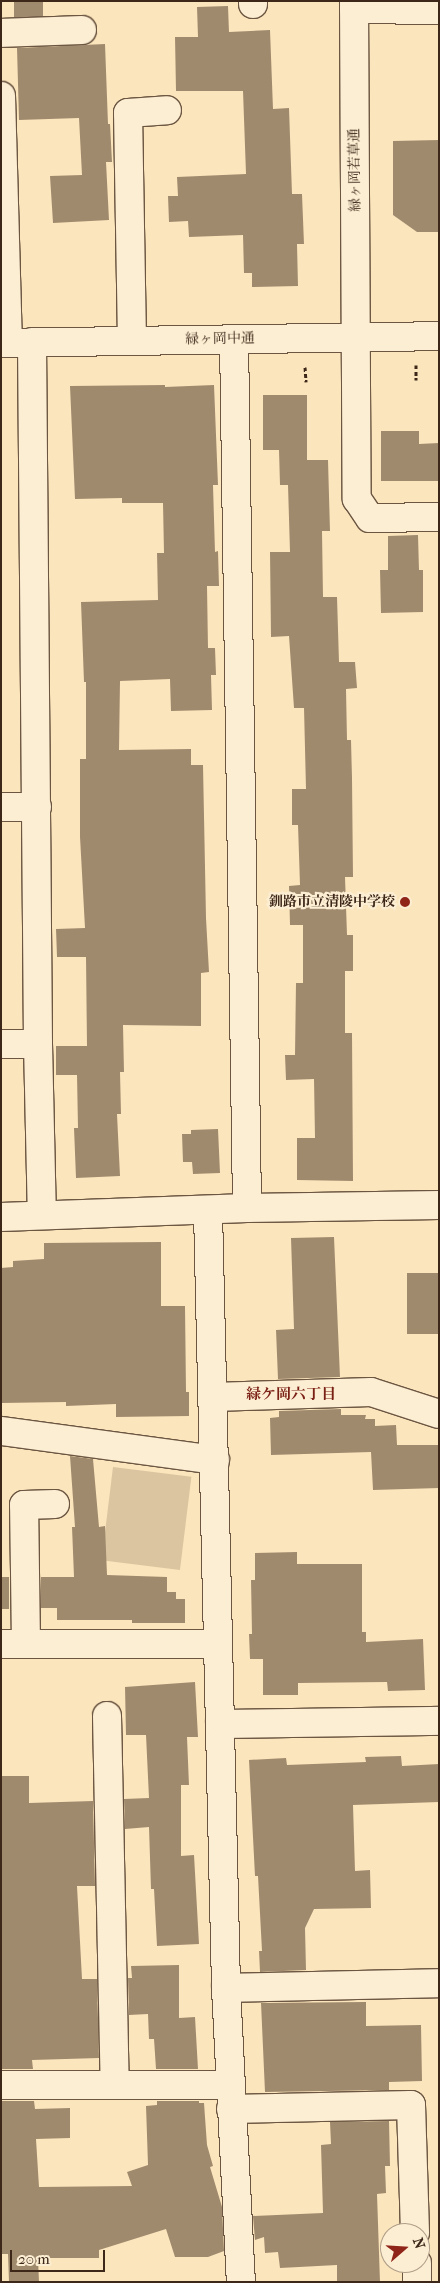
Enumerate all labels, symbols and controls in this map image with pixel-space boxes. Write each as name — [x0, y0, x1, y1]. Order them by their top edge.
street label: 緑ヶ岡若草通 — [346, 128, 364, 212]
street label: 緑ヶ岡中通 — [185, 330, 255, 348]
place label: 釧路市立清陵中学校 — [269, 894, 395, 910]
marker: 釧路市立清陵中学校 — [399, 896, 411, 908]
district label: 緑ケ岡六丁目 — [246, 1386, 336, 1404]
north arrow — [380, 2223, 430, 2273]
text: N — [409, 2235, 428, 2251]
scale bar — [12, 2240, 108, 2272]
text: 20 m — [18, 2250, 50, 2268]

